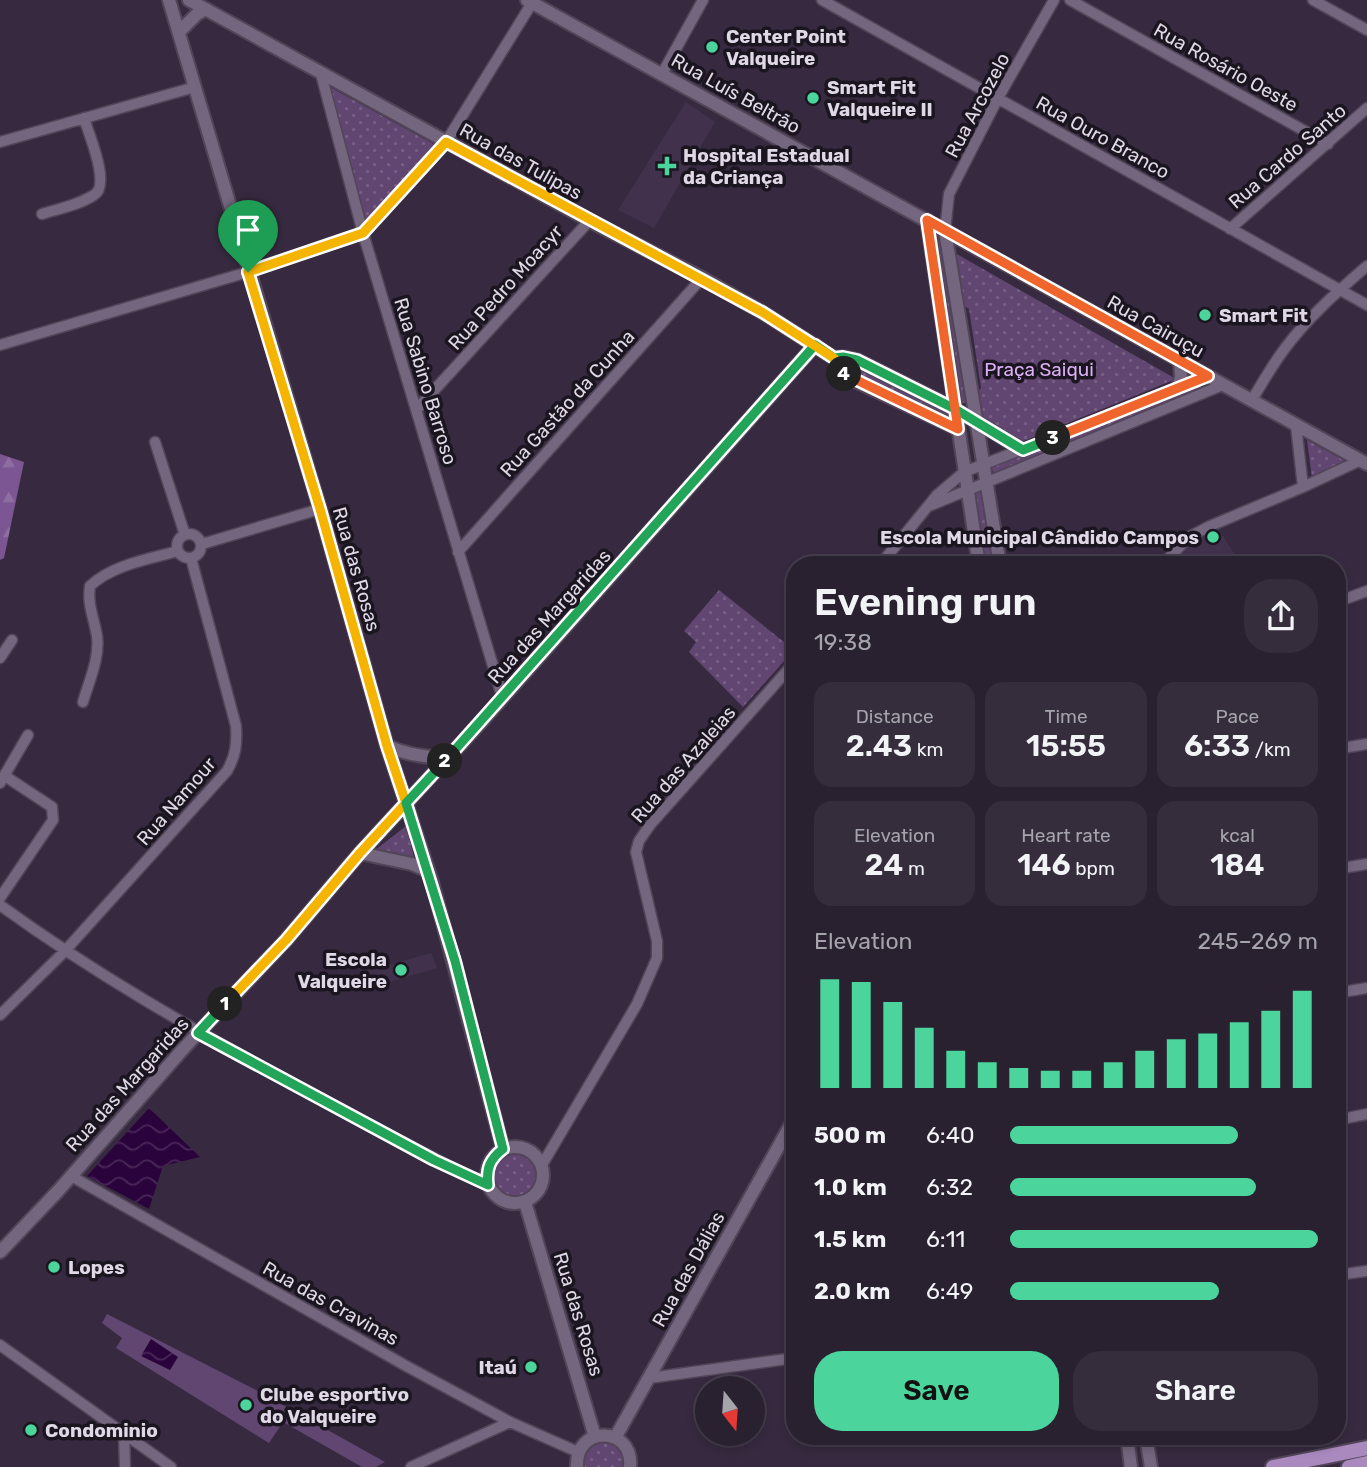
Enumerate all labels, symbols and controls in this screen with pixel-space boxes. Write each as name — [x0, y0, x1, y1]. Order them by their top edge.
street label: Rua Rosário Oeste — [1150, 18, 1302, 117]
place label: Center Point Valqueire — [726, 25, 846, 70]
marker: Center Point Valqueire — [704, 39, 720, 55]
street label: Rua Luís Beltrão — [667, 49, 804, 138]
street label: Rua Arcozelo — [940, 49, 1015, 162]
place label: Smart Fit Valqueire II — [827, 76, 933, 121]
marker: Smart Fit Valqueire II — [805, 90, 821, 106]
street label: Rua Ouro Branco — [1032, 91, 1174, 184]
street label: Rua Cardo Santo — [1224, 99, 1351, 214]
street label: Rua das Tulipas — [456, 118, 586, 205]
place label: Hospital Estadual da Criança — [683, 144, 850, 189]
marker: Hospital Estadual da Criança — [657, 156, 677, 176]
pin — [218, 200, 278, 272]
icon: arrive — [229, 211, 267, 249]
street label: Rua Pedro Moacyr — [443, 220, 568, 354]
street label: Rua Cairuçu — [1103, 290, 1208, 363]
street label: Rua Sabino Barroso — [389, 295, 462, 467]
place label: Smart Fit — [1219, 304, 1308, 327]
marker: Smart Fit — [1197, 307, 1213, 323]
street label: Rua Gastão da Cunha — [495, 325, 639, 482]
pin: 4 — [826, 356, 862, 392]
park label: Praça Saiqui — [984, 358, 1094, 381]
text: 4 — [837, 362, 850, 385]
pin: 3 — [1036, 420, 1070, 456]
text: 3 — [1046, 426, 1059, 449]
street label: Rua das Rosas — [328, 504, 385, 634]
place label: Escola Municipal Cândido Campos — [880, 526, 1199, 549]
marker: Escola Municipal Cândido Campos — [1205, 529, 1221, 545]
street label: Rua das Margaridas — [483, 544, 616, 688]
text: Evening run — [814, 579, 1037, 625]
button: share — [1244, 579, 1318, 653]
text: 19:38 — [814, 628, 872, 656]
street label: Rua das Azaleias — [626, 701, 740, 828]
text: Distance — [856, 705, 934, 728]
text: Time — [1044, 705, 1088, 728]
text: Pace — [1216, 705, 1259, 728]
text: 2.43 — [846, 728, 912, 764]
text: 15:55 — [1026, 728, 1106, 764]
text: 6:33 — [1184, 728, 1250, 764]
text: km — [912, 738, 944, 761]
text: /km — [1250, 738, 1291, 761]
pin: 2 — [428, 744, 462, 778]
text: 2 — [438, 749, 451, 772]
street label: Rua Namour — [132, 752, 221, 850]
text: Elevation — [854, 824, 935, 847]
text: Heart rate — [1021, 824, 1111, 847]
text: kcal — [1220, 824, 1255, 847]
text: 24 — [864, 847, 903, 883]
text: 146 — [1017, 847, 1071, 883]
text: 184 — [1210, 847, 1265, 883]
text: m — [903, 857, 925, 880]
text: bpm — [1071, 857, 1115, 880]
text: Elevation — [814, 927, 913, 955]
text: 245–269 m — [1197, 927, 1318, 955]
place label: Escola Valqueire — [298, 948, 387, 993]
marker: Escola Valqueire — [393, 962, 409, 978]
pin: 1 — [208, 986, 243, 1021]
text: 1 — [220, 992, 229, 1015]
street label: Rua das Margaridas — [61, 1012, 194, 1156]
text: 500 m — [814, 1121, 886, 1149]
text: 6:40 — [926, 1121, 975, 1149]
text: 1.0 km — [814, 1173, 887, 1201]
text: 6:32 — [926, 1173, 973, 1201]
street label: Rua das Dálias — [647, 1208, 730, 1331]
text: 1.5 km — [814, 1225, 886, 1253]
text: 6:11 — [926, 1225, 965, 1253]
street label: Rua das Rosas — [549, 1249, 608, 1379]
place label: Lopes — [68, 1256, 125, 1279]
street label: Rua das Cravinas — [259, 1257, 403, 1350]
marker: Lopes — [46, 1259, 62, 1275]
text: 2.0 km — [814, 1277, 890, 1305]
text: 6:49 — [926, 1277, 974, 1305]
button: Save — [814, 1351, 1059, 1431]
button: Share — [1073, 1351, 1318, 1431]
place label: Itaú — [479, 1356, 517, 1379]
marker: Itaú — [523, 1359, 539, 1375]
north arrow — [695, 1376, 765, 1446]
map controls — [695, 1376, 765, 1446]
place label: Clube esportivo do Valqueire — [260, 1383, 409, 1428]
marker: Clube esportivo do Valqueire — [238, 1397, 254, 1413]
place label: Condominio — [45, 1419, 158, 1442]
marker: Condominio — [23, 1422, 39, 1438]

